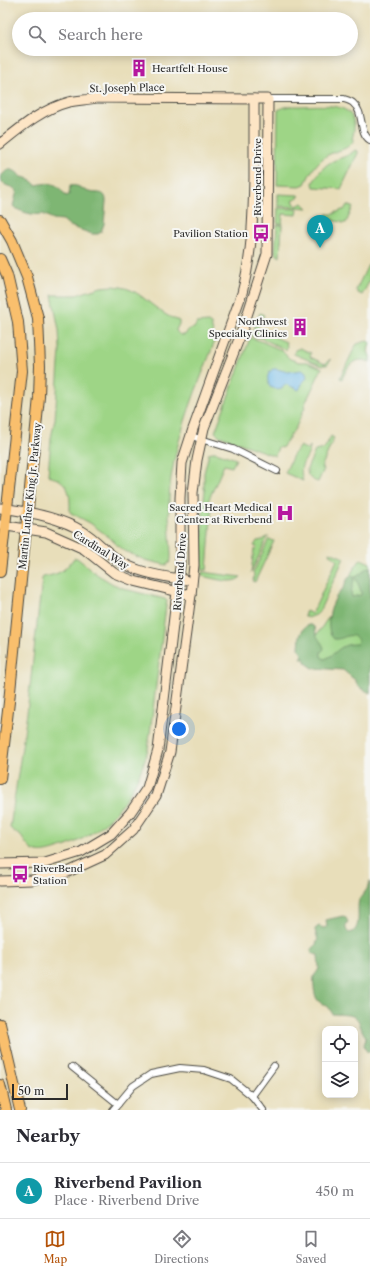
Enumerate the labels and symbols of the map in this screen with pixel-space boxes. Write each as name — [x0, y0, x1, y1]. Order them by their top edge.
building icon: Heartfelt House — [129, 58, 149, 78]
place label: Heartfelt House — [152, 62, 228, 75]
street label: St. Joseph Place — [89, 81, 165, 95]
street label: Riverbend Drive — [251, 138, 264, 216]
pin: A — [307, 215, 333, 248]
bus stop icon: Pavilion Station — [251, 223, 271, 243]
place label: Pavilion Station — [173, 227, 249, 240]
place label: Northwest Specialty Clinics — [209, 315, 287, 340]
building icon: Northwest Specialty Clinics — [290, 317, 310, 337]
street label: Martin Luther King Jr. Parkway — [16, 421, 44, 570]
place label: Sacred Heart Medical Center at Riverbend — [169, 501, 272, 526]
hospital icon: Sacred Heart Medical Center at Riverbend — [275, 503, 295, 523]
street label: Cardinal Way — [71, 528, 132, 573]
street label: Riverbend Drive — [171, 532, 189, 611]
your location — [169, 719, 189, 739]
place label: RiverBend Station — [33, 862, 83, 887]
bus stop icon: RiverBend Station — [10, 864, 30, 884]
scale bar — [12, 1082, 68, 1101]

